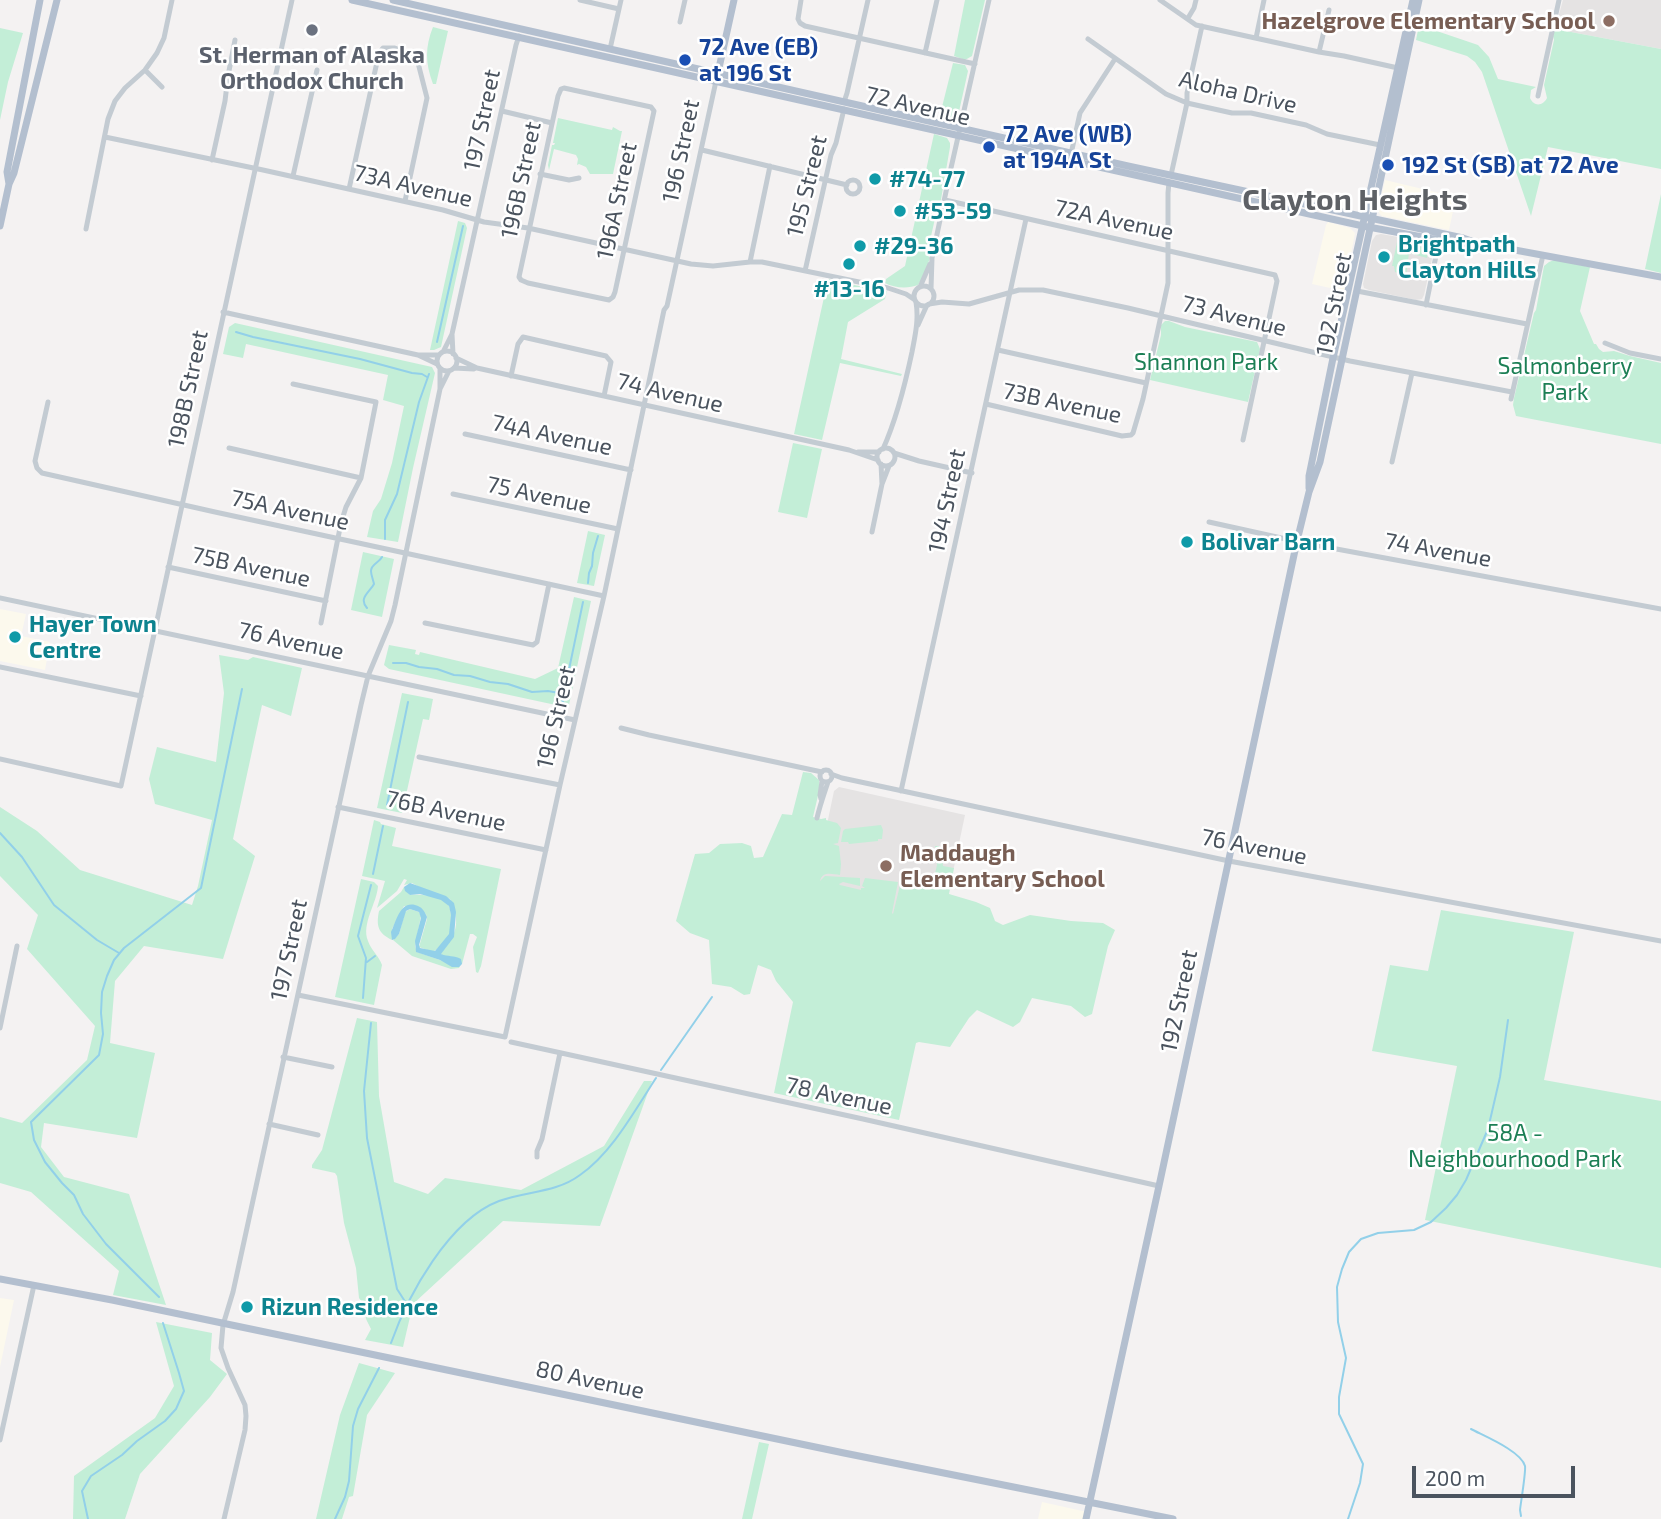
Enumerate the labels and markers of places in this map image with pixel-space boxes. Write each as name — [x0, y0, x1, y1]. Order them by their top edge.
place label: Hazelgrove Elementary School — [1261, 7, 1595, 35]
marker: Hazelgrove Elementary School — [1601, 13, 1617, 29]
marker: St. Herman of Alaska Orthodox Church — [304, 22, 320, 38]
place label: 72 Ave (EB) at 196 St — [699, 33, 818, 87]
place label: St. Herman of Alaska Orthodox Church — [199, 41, 425, 95]
marker: 72 Ave (EB) at 196 St — [677, 52, 693, 68]
place label: 72 Ave (WB) at 194A St — [1003, 120, 1132, 174]
marker: 72 Ave (WB) at 194A St — [981, 139, 997, 155]
place label: 192 St (SB) at 72 Ave — [1402, 151, 1619, 179]
marker: 192 St (SB) at 72 Ave — [1380, 157, 1396, 173]
place label: #74-77 — [889, 165, 965, 193]
marker: #74-77 — [867, 171, 883, 187]
place label: #53-59 — [914, 197, 992, 225]
marker: #53-59 — [892, 203, 908, 219]
place label: Brightpath Clayton Hills — [1398, 230, 1536, 284]
place label: #29-36 — [874, 232, 953, 260]
marker: #29-36 — [852, 238, 868, 254]
marker: Brightpath Clayton Hills — [1376, 249, 1392, 265]
marker: #13-16 — [841, 256, 857, 272]
place label: #13-16 — [813, 275, 885, 303]
place label: Bolivar Barn — [1201, 528, 1335, 556]
marker: Bolivar Barn — [1179, 534, 1195, 550]
place label: Hayer Town Centre — [29, 610, 157, 664]
marker: Hayer Town Centre — [7, 629, 23, 645]
place label: Maddaugh Elementary School — [900, 839, 1105, 893]
marker: Maddaugh Elementary School — [878, 858, 894, 874]
place label: Rizun Residence — [261, 1293, 438, 1321]
marker: Rizun Residence — [239, 1299, 255, 1315]

